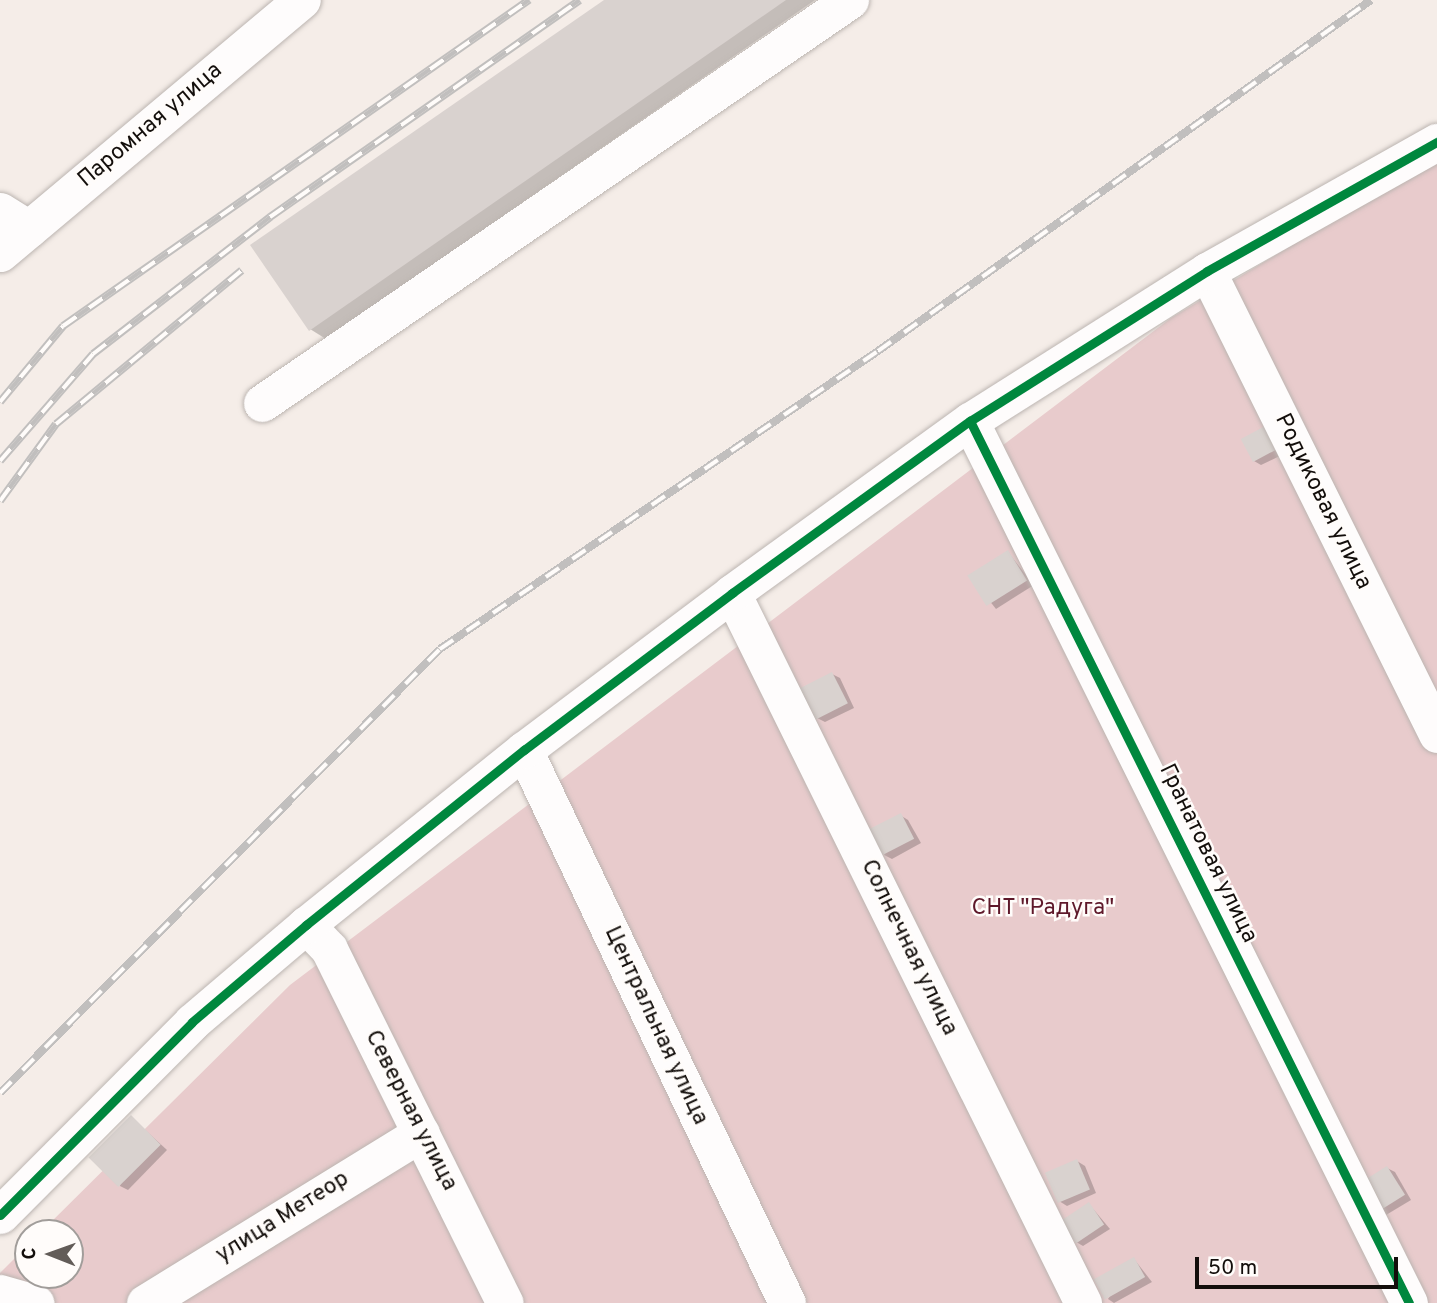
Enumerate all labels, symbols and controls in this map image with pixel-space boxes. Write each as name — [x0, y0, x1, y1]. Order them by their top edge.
street label: Паромная улица — [73, 58, 229, 194]
street label: Родиковая улица — [1267, 410, 1377, 594]
street label: Гранатовая улица — [1152, 760, 1262, 948]
street label: Солнечная улица — [853, 856, 963, 1040]
park label: СНТ "Радуга" — [971, 895, 1115, 923]
street label: Центральная улица — [597, 922, 713, 1130]
street label: Северная улица — [358, 1026, 462, 1196]
street label: улица Метеор — [211, 1166, 355, 1270]
north arrow — [14, 1219, 84, 1289]
scale bar — [1199, 1244, 1402, 1288]
text: С — [18, 1247, 42, 1260]
text: 50 m — [1208, 1255, 1257, 1282]

